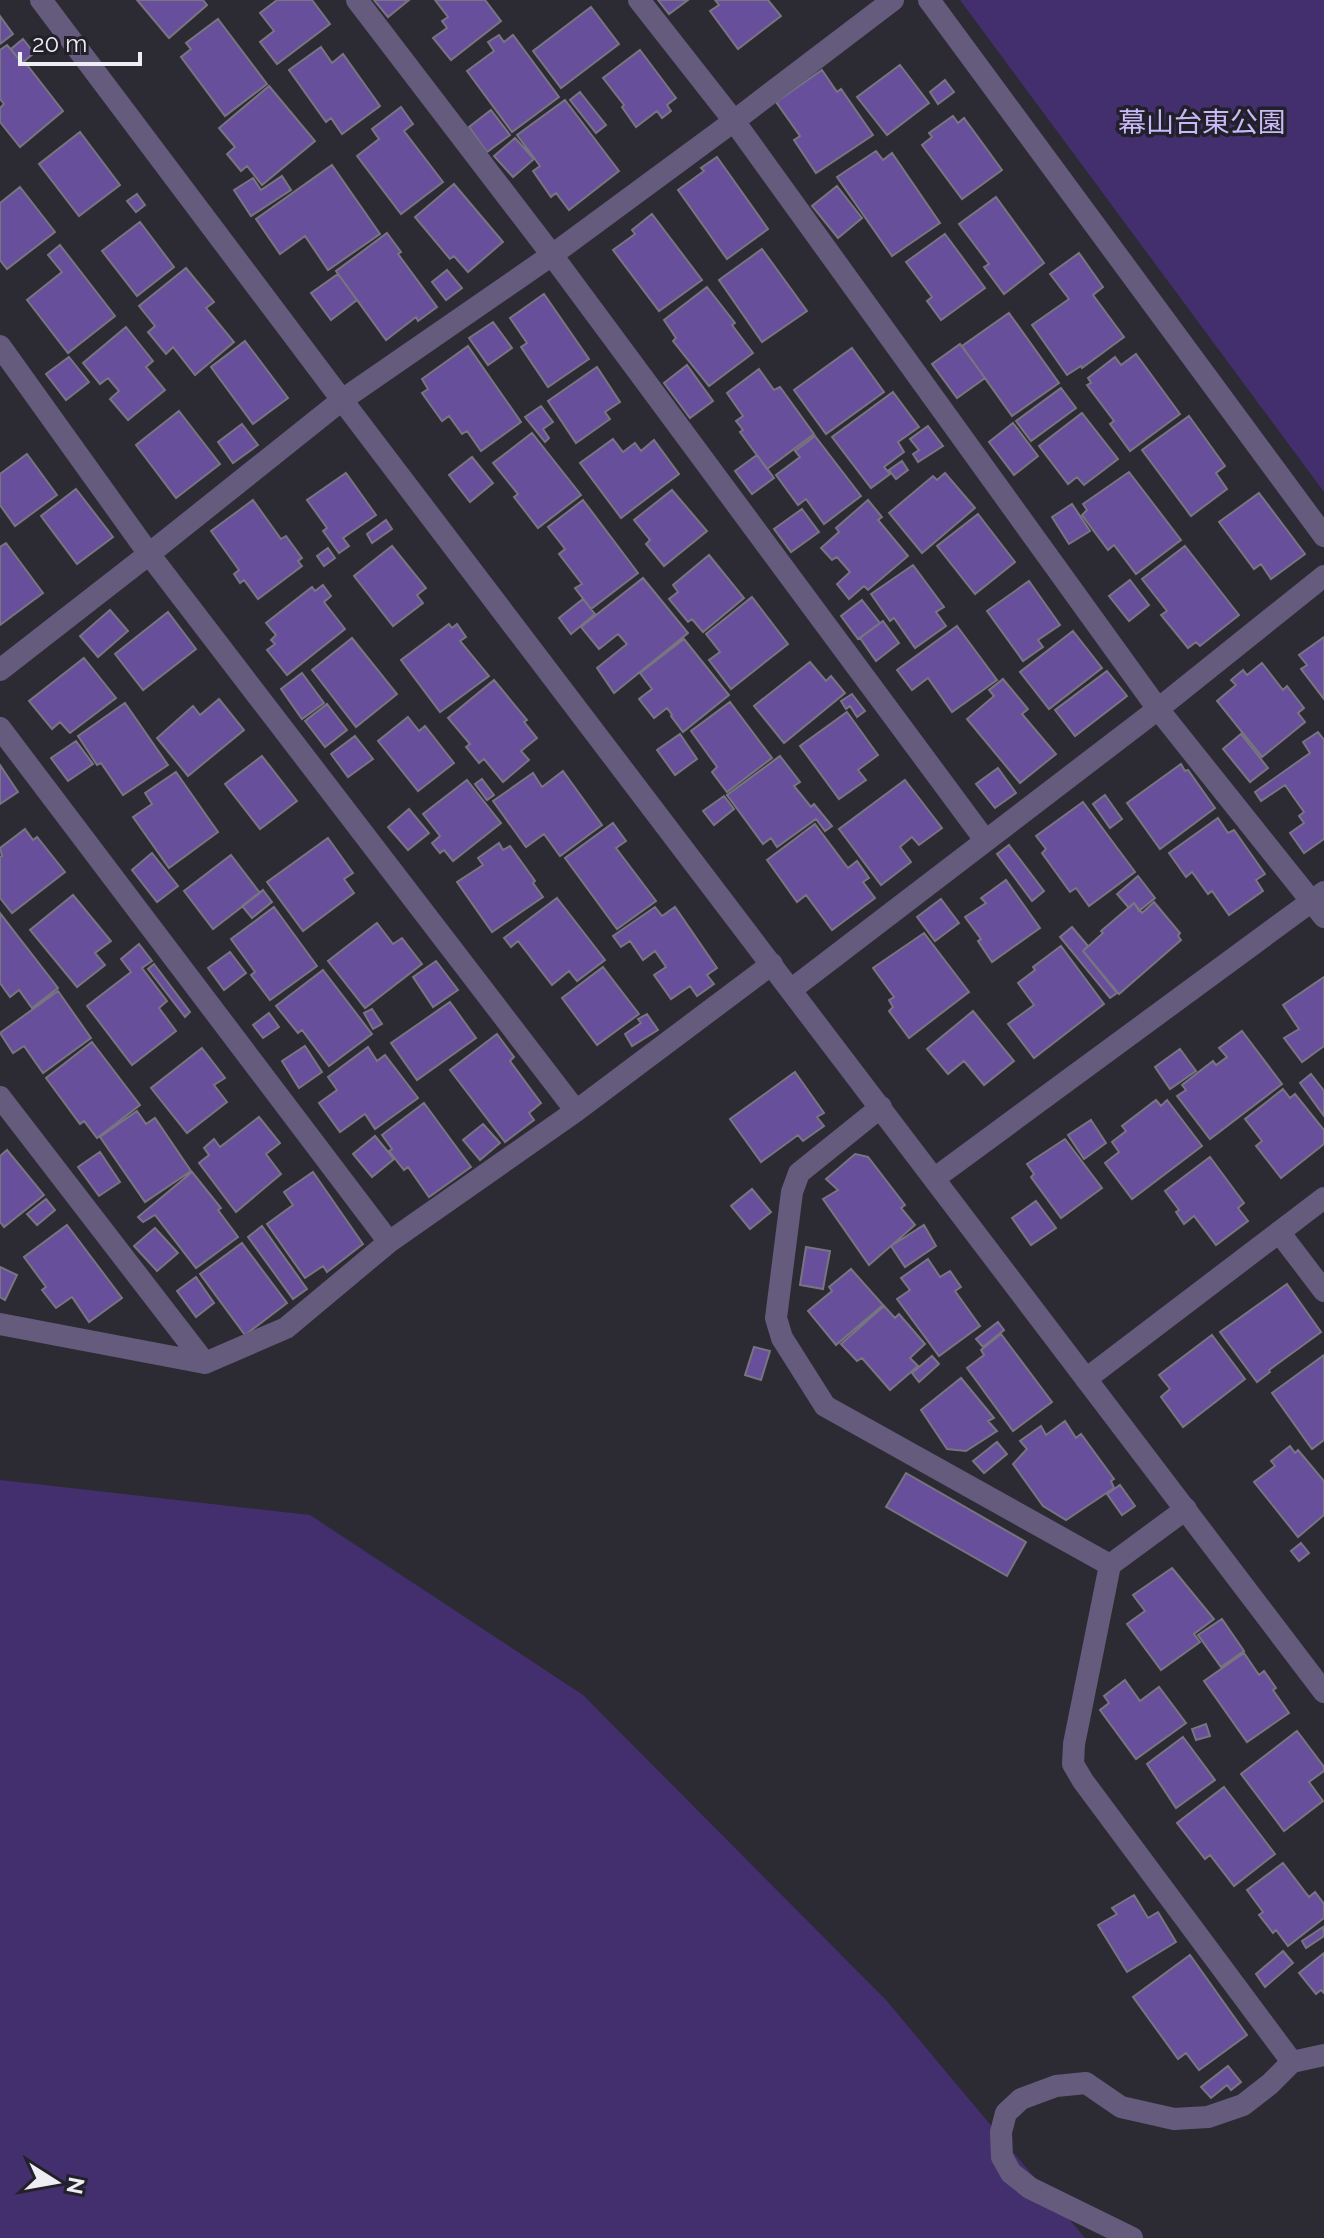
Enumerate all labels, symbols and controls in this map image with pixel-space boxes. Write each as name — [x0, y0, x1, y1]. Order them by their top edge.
scale bar — [20, 16, 140, 66]
text: 20 m — [32, 29, 87, 58]
park label: 幕山台東公園 — [1118, 106, 1286, 139]
north arrow — [16, 2142, 96, 2222]
text: N — [61, 2175, 90, 2197]

